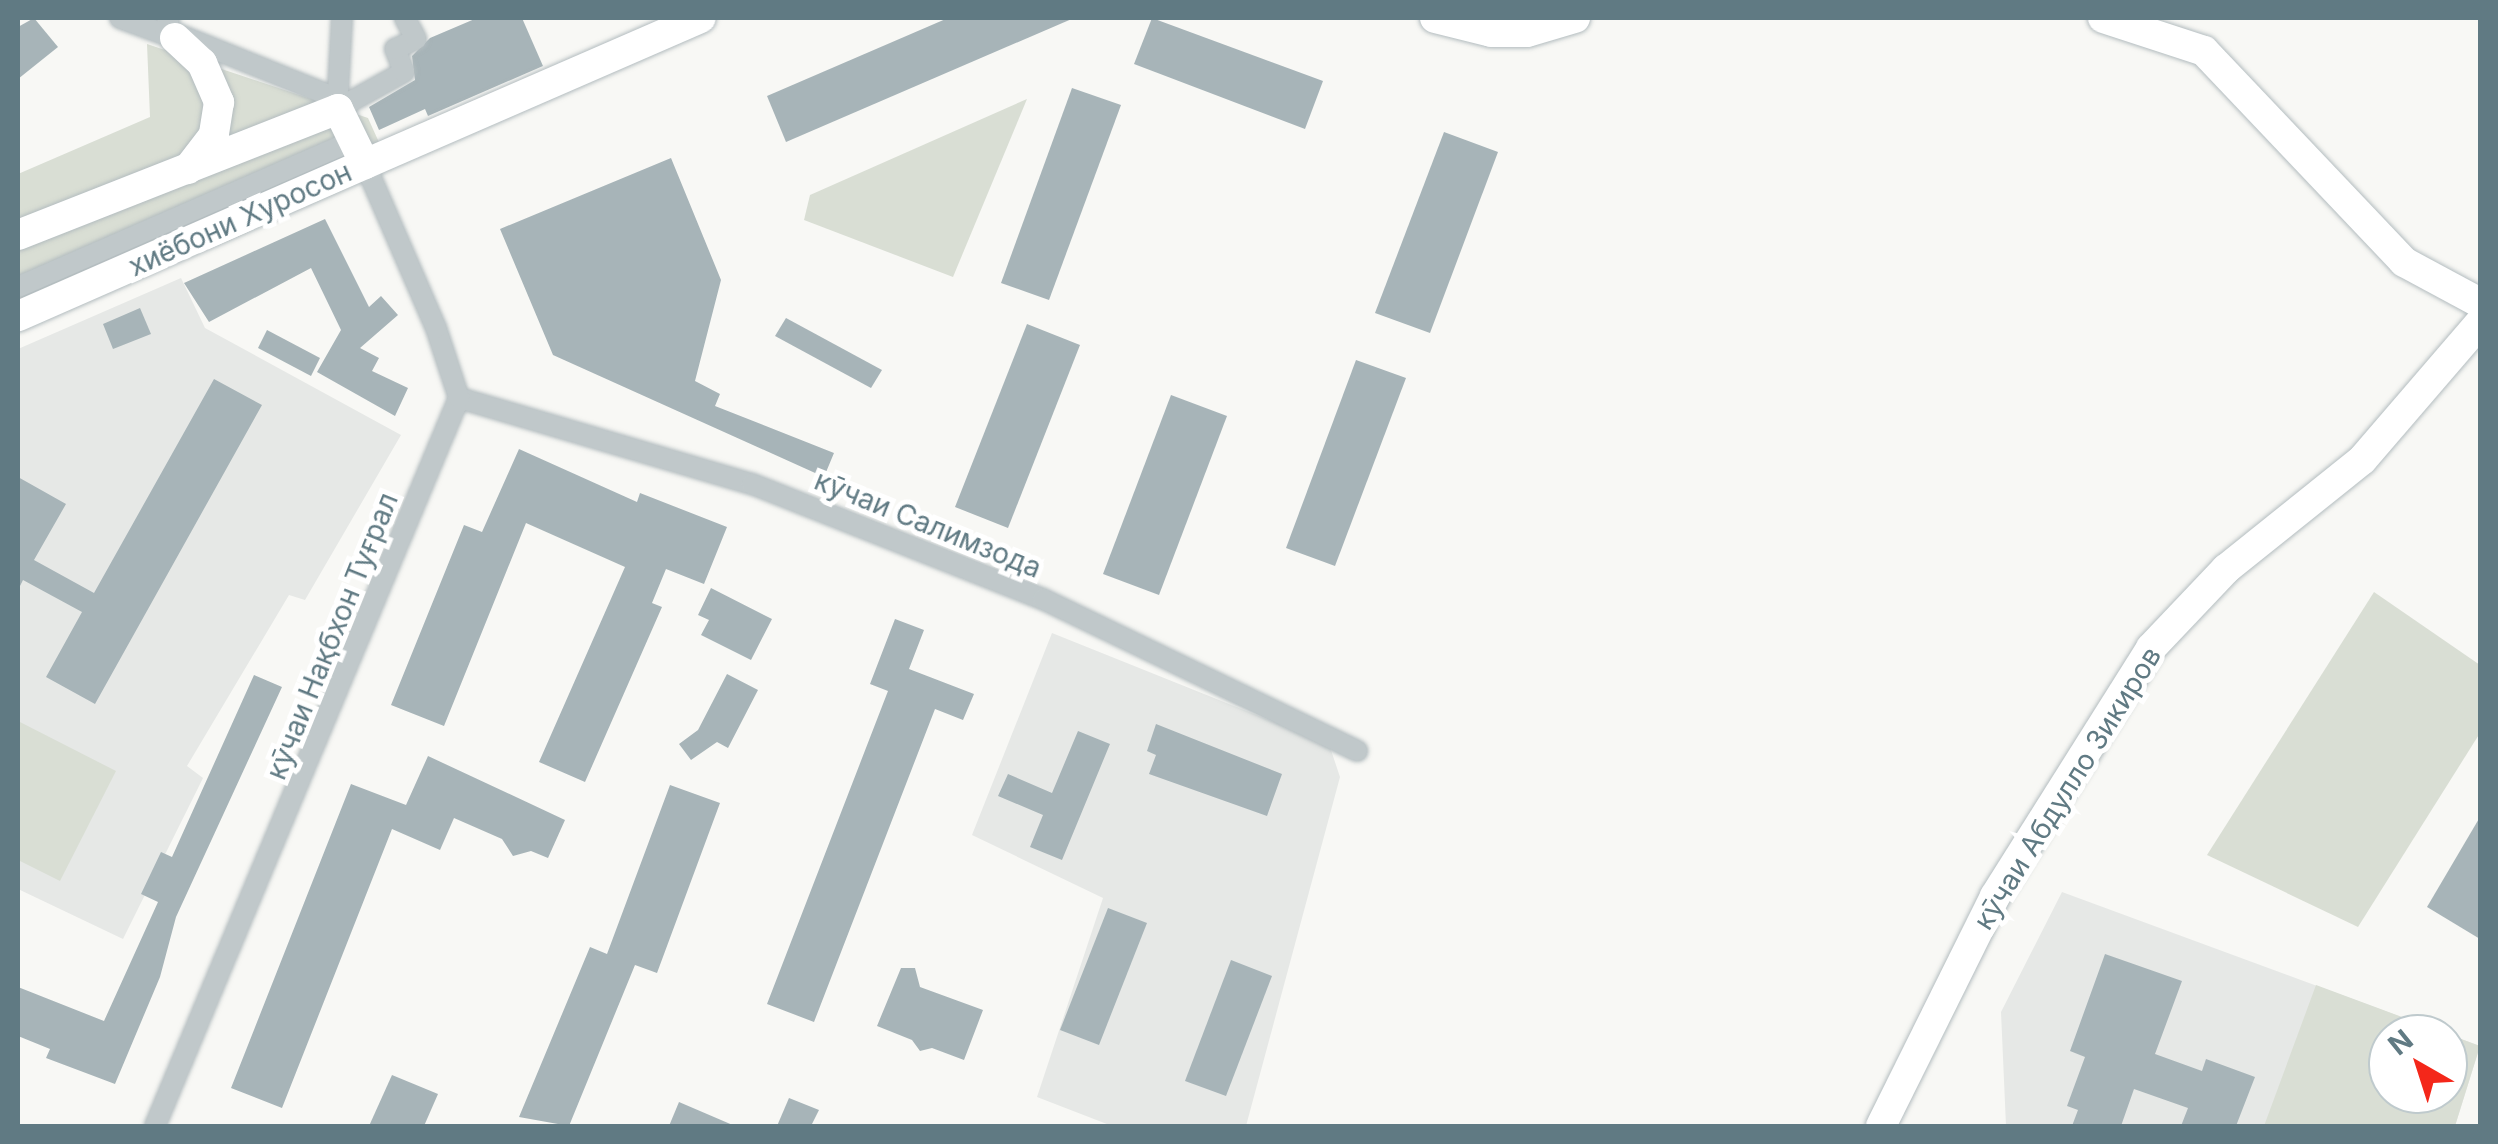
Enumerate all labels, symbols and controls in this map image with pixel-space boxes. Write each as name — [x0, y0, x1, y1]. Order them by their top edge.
street label: хиёбони Хуросон — [123, 155, 357, 283]
street label: кӯчаи Салимзода — [810, 463, 1046, 585]
street label: кӯчаи Нақбхон Туғрал — [259, 488, 405, 784]
street label: кӯчаи Абдулло Зикиров — [1966, 640, 2168, 936]
north arrow — [2368, 1014, 2468, 1114]
text: N — [2381, 1022, 2419, 1062]

